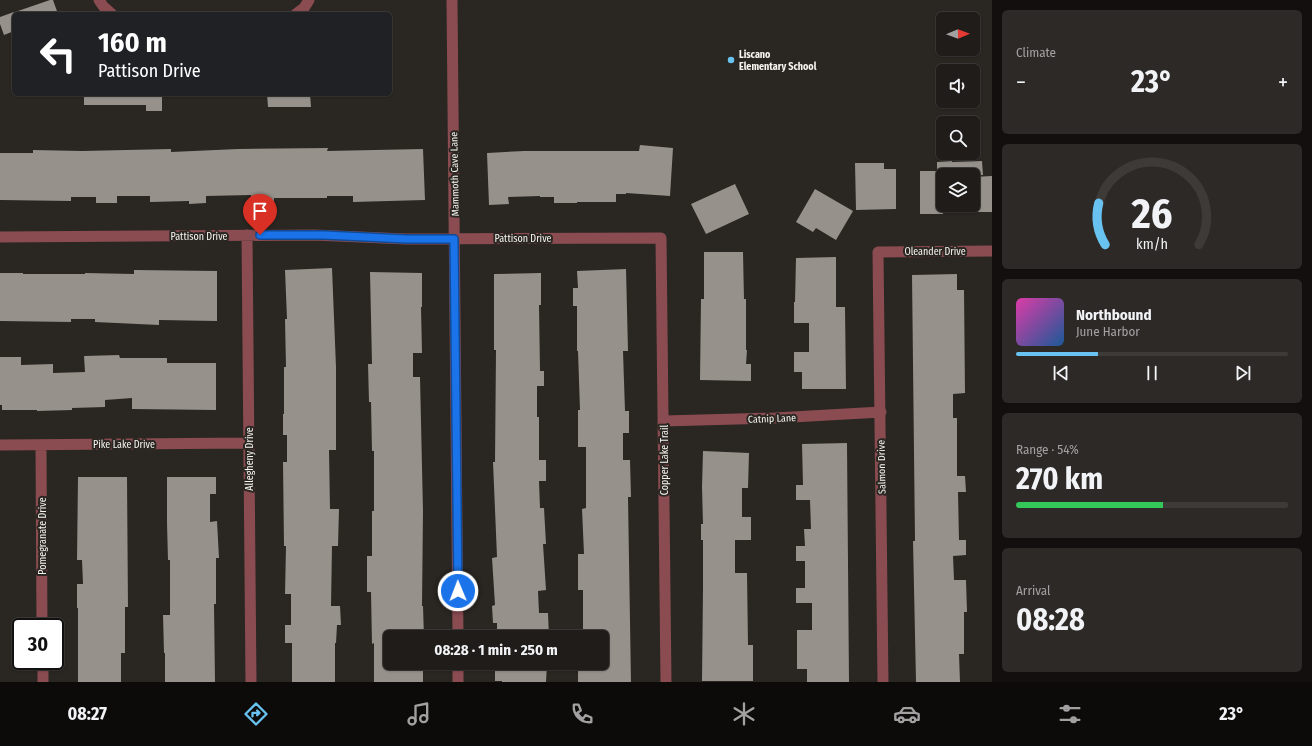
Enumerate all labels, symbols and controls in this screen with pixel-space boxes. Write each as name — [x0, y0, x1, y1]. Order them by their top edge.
north arrow — [936, 12, 980, 56]
map controls — [936, 12, 980, 212]
text: 160 m — [98, 26, 167, 59]
icon: left — [32, 28, 84, 80]
text: Climate — [1016, 45, 1056, 60]
place label: Liscano Elementary School — [739, 49, 817, 73]
marker: Liscano Elementary School — [726, 55, 736, 65]
text: Pattison Drive — [98, 60, 201, 82]
button: sound — [936, 64, 980, 108]
text: 23° — [1131, 64, 1173, 100]
text: − — [1016, 69, 1026, 96]
text: + — [1278, 69, 1288, 96]
button: search — [936, 116, 980, 160]
street label: Mammoth Cave Lane — [448, 132, 462, 216]
button: layers — [936, 168, 980, 212]
text: 26 — [1130, 188, 1173, 238]
pin — [243, 194, 277, 235]
icon: arrive — [249, 200, 271, 222]
street label: Pattison Drive — [171, 231, 228, 243]
street label: Pattison Drive — [495, 233, 552, 245]
text: km/h — [1136, 235, 1168, 252]
street label: Oleander Drive — [904, 246, 966, 258]
text: Northbound — [1076, 306, 1152, 324]
text: June Harbor — [1076, 324, 1140, 339]
icon: previous — [1050, 362, 1072, 384]
icon: pause — [1141, 362, 1163, 384]
icon: next — [1232, 362, 1254, 384]
street label: Catnip Lane — [748, 412, 796, 426]
street label: Copper Lake Trail — [659, 425, 671, 495]
street label: Allegheny Drive — [244, 427, 256, 491]
street label: Pike Lake Drive — [93, 439, 155, 451]
street label: Salmon Drive — [876, 440, 888, 494]
text: Range · 54% — [1016, 442, 1079, 457]
text: 270 km — [1016, 461, 1103, 497]
street label: Pomegranate Drive — [37, 497, 49, 575]
position arrow — [437, 570, 479, 612]
text: Arrival — [1016, 583, 1050, 598]
text: 08:28 — [1016, 602, 1085, 638]
speed limit sign: 30 — [12, 618, 64, 670]
text: 08:28 · 1 min · 250 m — [434, 641, 558, 659]
icon: directions — [242, 700, 270, 728]
icon: music — [405, 700, 433, 728]
icon: phone — [568, 700, 596, 728]
icon: climate — [730, 700, 758, 728]
icon: car — [893, 700, 921, 728]
icon: filters — [1056, 700, 1084, 728]
text: 08:27 — [67, 703, 107, 725]
text: 23° — [1219, 703, 1244, 725]

